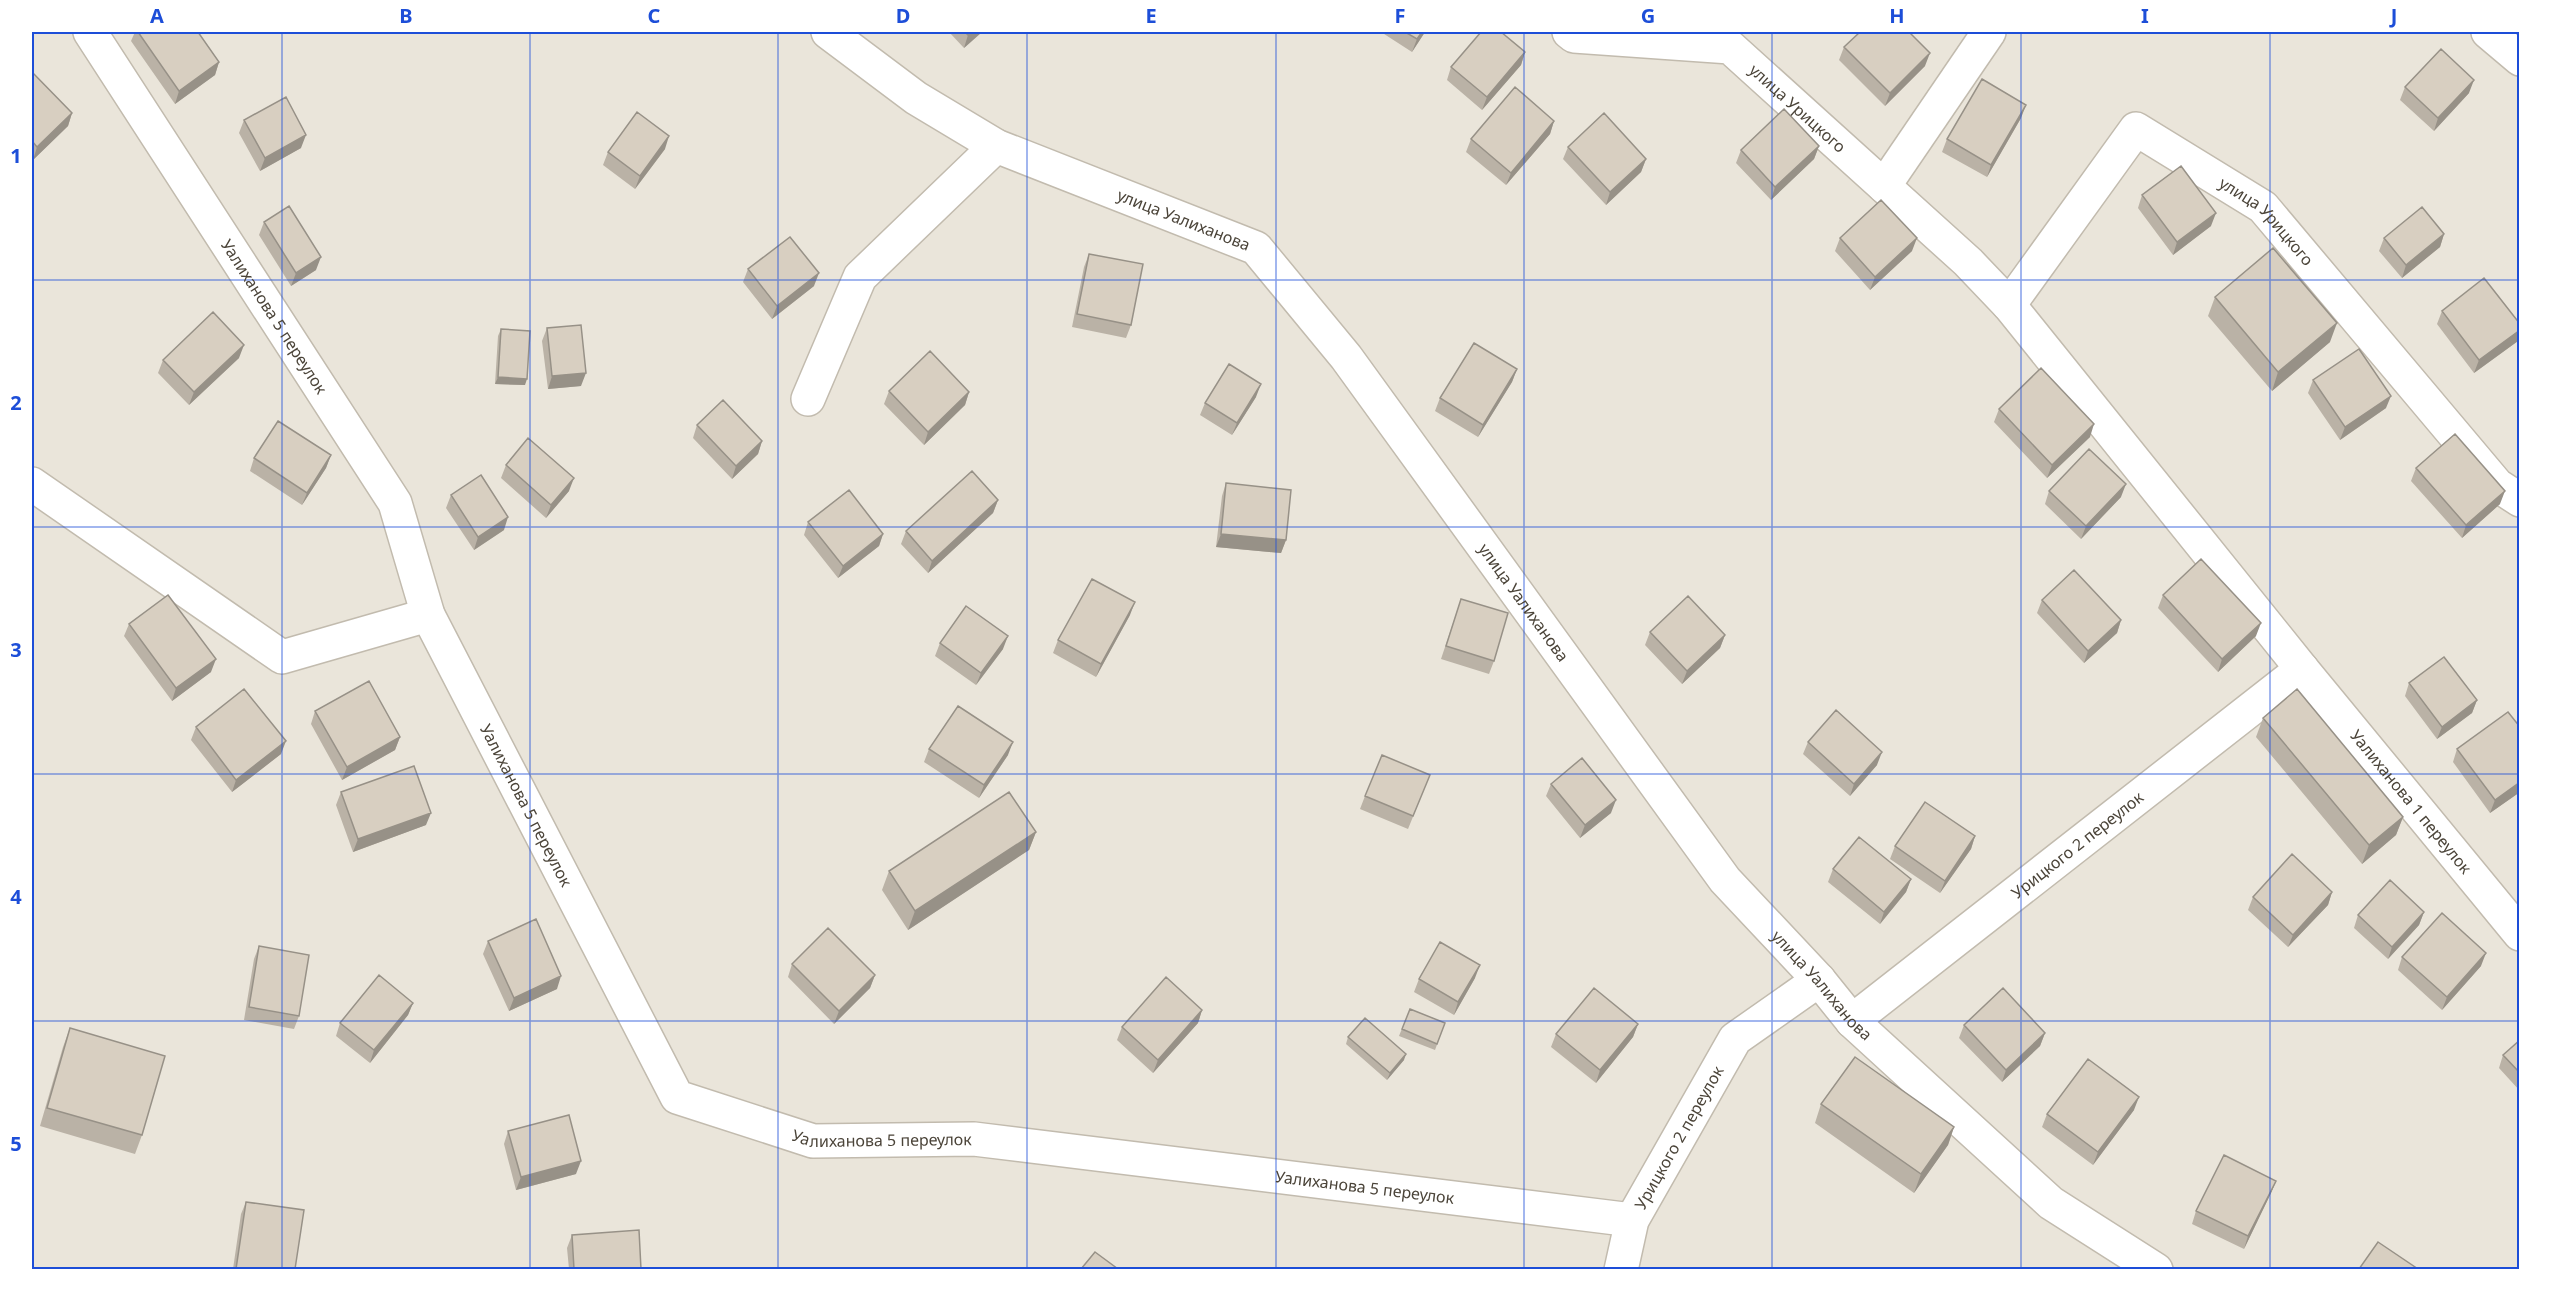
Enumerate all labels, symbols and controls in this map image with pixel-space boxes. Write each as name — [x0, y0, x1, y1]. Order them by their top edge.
text: A — [150, 2, 164, 29]
text: B — [399, 2, 413, 29]
text: C — [648, 2, 661, 29]
text: D — [896, 2, 910, 29]
text: E — [1145, 2, 1157, 29]
text: F — [1395, 2, 1405, 29]
text: G — [1641, 2, 1655, 29]
text: H — [1889, 2, 1905, 29]
text: I — [2141, 2, 2149, 29]
text: J — [2389, 2, 2397, 29]
street label: улица Урицкого — [1745, 59, 1851, 157]
text: 1 — [10, 142, 22, 169]
street label: улица Урицкого — [2215, 172, 2319, 270]
street label: улица Уалиханова — [1114, 184, 1253, 256]
street label: Уалиханова 5 переулок — [216, 235, 333, 399]
text: 2 — [10, 389, 22, 416]
street label: улица Уалиханова — [1474, 539, 1574, 666]
text: 3 — [10, 636, 22, 663]
street label: Уалиханова 5 переулок — [475, 720, 578, 891]
street label: Уалиханова 1 переулок — [2345, 725, 2477, 879]
street label: Урицкого 2 переулок — [2007, 786, 2148, 903]
text: 4 — [10, 883, 22, 910]
street label: улица Уалиханова — [1767, 925, 1877, 1045]
street label: Урицкого 2 переулок — [1629, 1061, 1729, 1214]
street label: Уалиханова 5 переулок — [789, 1124, 972, 1152]
text: 5 — [10, 1130, 22, 1157]
street label: Уалиханова 5 переулок — [1274, 1165, 1456, 1209]

